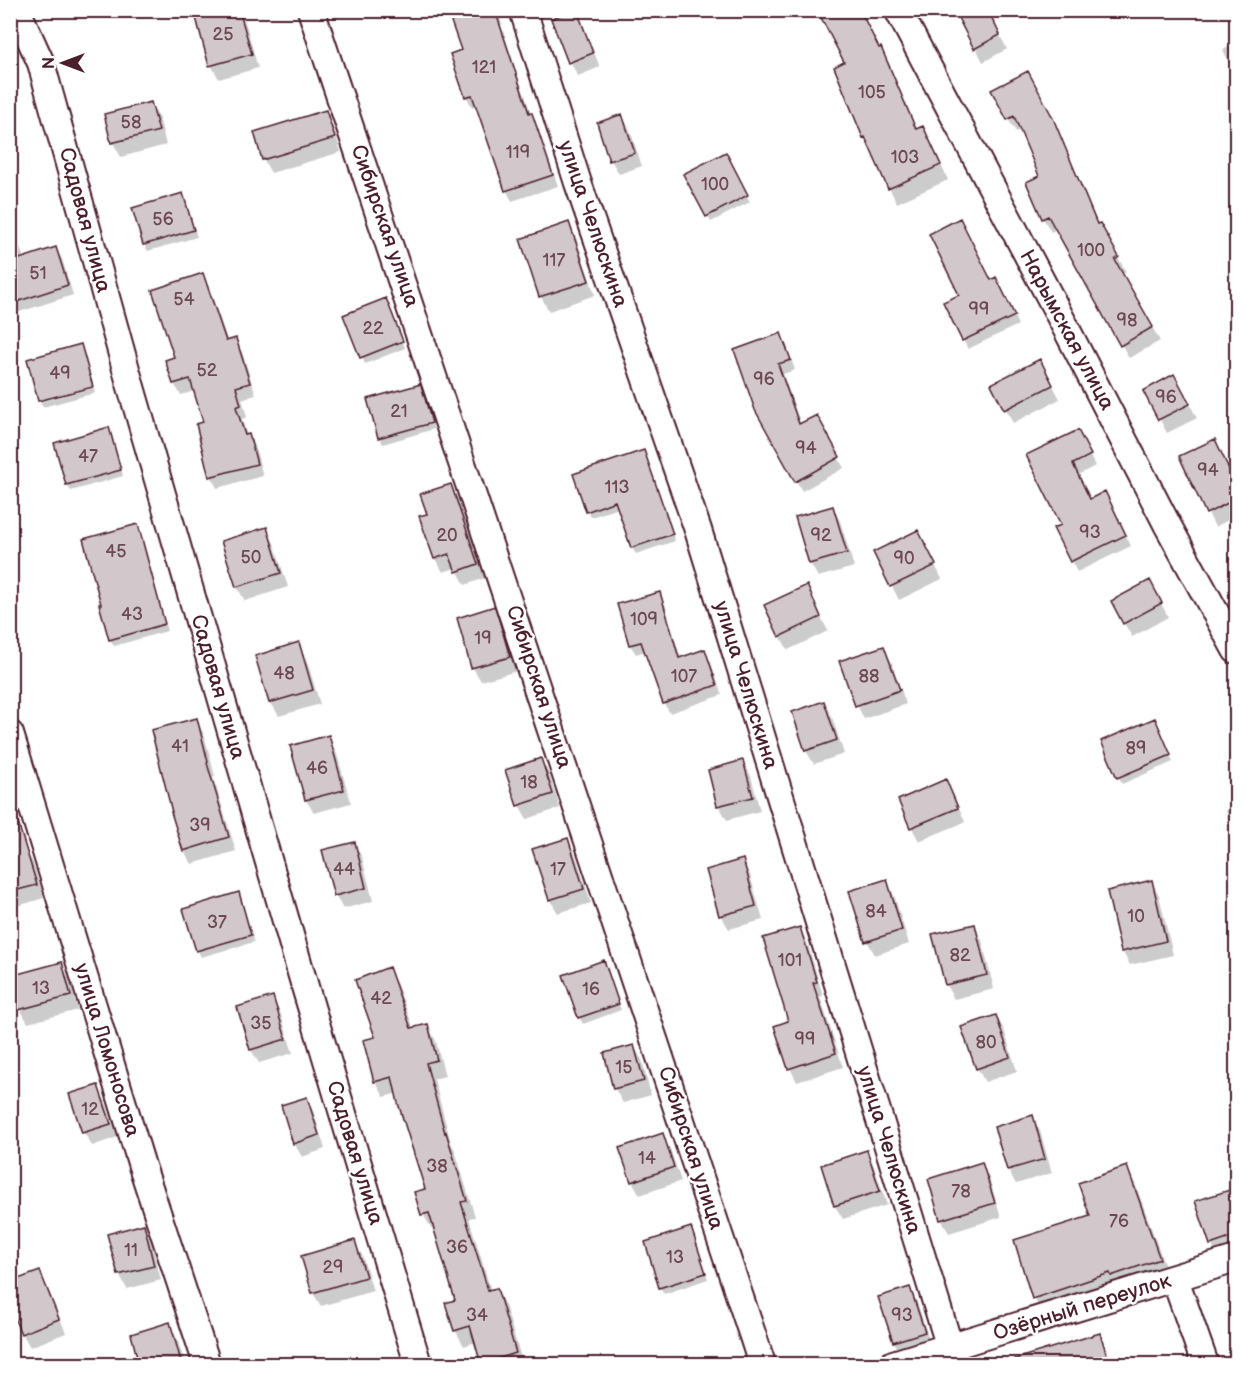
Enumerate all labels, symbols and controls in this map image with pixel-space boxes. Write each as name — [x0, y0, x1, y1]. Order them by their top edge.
house number: 25 — [213, 24, 233, 45]
north arrow — [33, 33, 93, 93]
text: N — [40, 57, 59, 69]
house number: 121 — [472, 57, 496, 78]
house number: 105 — [858, 82, 886, 103]
house number: 58 — [121, 112, 141, 133]
street label: улица Челюскина — [553, 137, 633, 311]
street label: Сибирская улица — [346, 142, 425, 311]
house number: 119 — [506, 142, 530, 163]
street label: Садовая улица — [54, 145, 117, 296]
house number: 103 — [891, 147, 919, 168]
house number: 100 — [701, 174, 729, 195]
house number: 56 — [152, 209, 174, 230]
house number: 100 — [1077, 240, 1105, 261]
street label: Нарымская улица — [1014, 246, 1120, 415]
house number: 117 — [543, 250, 566, 271]
house number: 51 — [29, 263, 47, 284]
house number: 54 — [173, 289, 195, 310]
house number: 99 — [969, 299, 989, 320]
house number: 98 — [1117, 310, 1137, 331]
house number: 22 — [362, 318, 384, 339]
house number: 52 — [197, 360, 218, 381]
house number: 49 — [49, 363, 71, 384]
house number: 96 — [753, 369, 775, 390]
house number: 96 — [1155, 387, 1177, 408]
house number: 21 — [390, 401, 408, 422]
house number: 94 — [795, 438, 817, 459]
house number: 47 — [78, 446, 98, 467]
house number: 94 — [1197, 460, 1219, 481]
house number: 113 — [604, 477, 630, 498]
house number: 93 — [1079, 522, 1101, 543]
house number: 20 — [436, 525, 458, 546]
house number: 92 — [810, 525, 832, 546]
house number: 45 — [105, 541, 127, 562]
house number: 50 — [241, 547, 261, 568]
house number: 90 — [894, 548, 915, 569]
street label: улица Челюскина — [709, 598, 784, 773]
street label: Сибирская улица — [501, 602, 577, 772]
house number: 43 — [121, 604, 143, 625]
house number: 109 — [630, 609, 658, 630]
street label: Садовая улица — [185, 612, 251, 763]
house number: 19 — [474, 628, 492, 649]
house number: 48 — [273, 663, 295, 684]
house number: 107 — [671, 666, 697, 687]
house number: 88 — [859, 666, 880, 687]
house number: 41 — [171, 736, 189, 757]
house number: 89 — [1126, 738, 1146, 759]
house number: 46 — [306, 758, 328, 779]
house number: 18 — [520, 772, 538, 793]
house number: 39 — [189, 815, 211, 836]
house number: 44 — [333, 859, 355, 880]
house number: 17 — [550, 859, 566, 880]
house number: 84 — [865, 901, 887, 922]
house number: 10 — [1127, 906, 1145, 927]
house number: 37 — [207, 912, 227, 933]
house number: 82 — [949, 945, 971, 966]
house number: 101 — [778, 950, 802, 971]
street label: улица Ломоносова — [69, 960, 145, 1140]
house number: 13 — [32, 978, 50, 999]
house number: 16 — [582, 979, 600, 1000]
house number: 42 — [370, 988, 392, 1009]
house number: 35 — [250, 1013, 272, 1034]
house number: 99 — [795, 1029, 815, 1050]
house number: 80 — [975, 1032, 997, 1053]
house number: 15 — [615, 1057, 633, 1078]
street label: Сибирская улица — [653, 1063, 729, 1233]
street label: улица Челюскина — [852, 1063, 927, 1238]
street label: Садовая улица — [321, 1078, 389, 1229]
house number: 12 — [81, 1099, 99, 1120]
house number: 14 — [638, 1148, 656, 1169]
house number: 38 — [426, 1156, 448, 1177]
house number: 78 — [951, 1181, 971, 1202]
house number: 76 — [1109, 1211, 1129, 1232]
house number: 36 — [446, 1237, 468, 1258]
house number: 11 — [124, 1240, 138, 1261]
house number: 13 — [666, 1247, 684, 1268]
house number: 29 — [322, 1257, 344, 1278]
street label: Озёрный переулок — [990, 1268, 1174, 1346]
house number: 34 — [466, 1305, 488, 1326]
house number: 93 — [891, 1305, 913, 1326]

